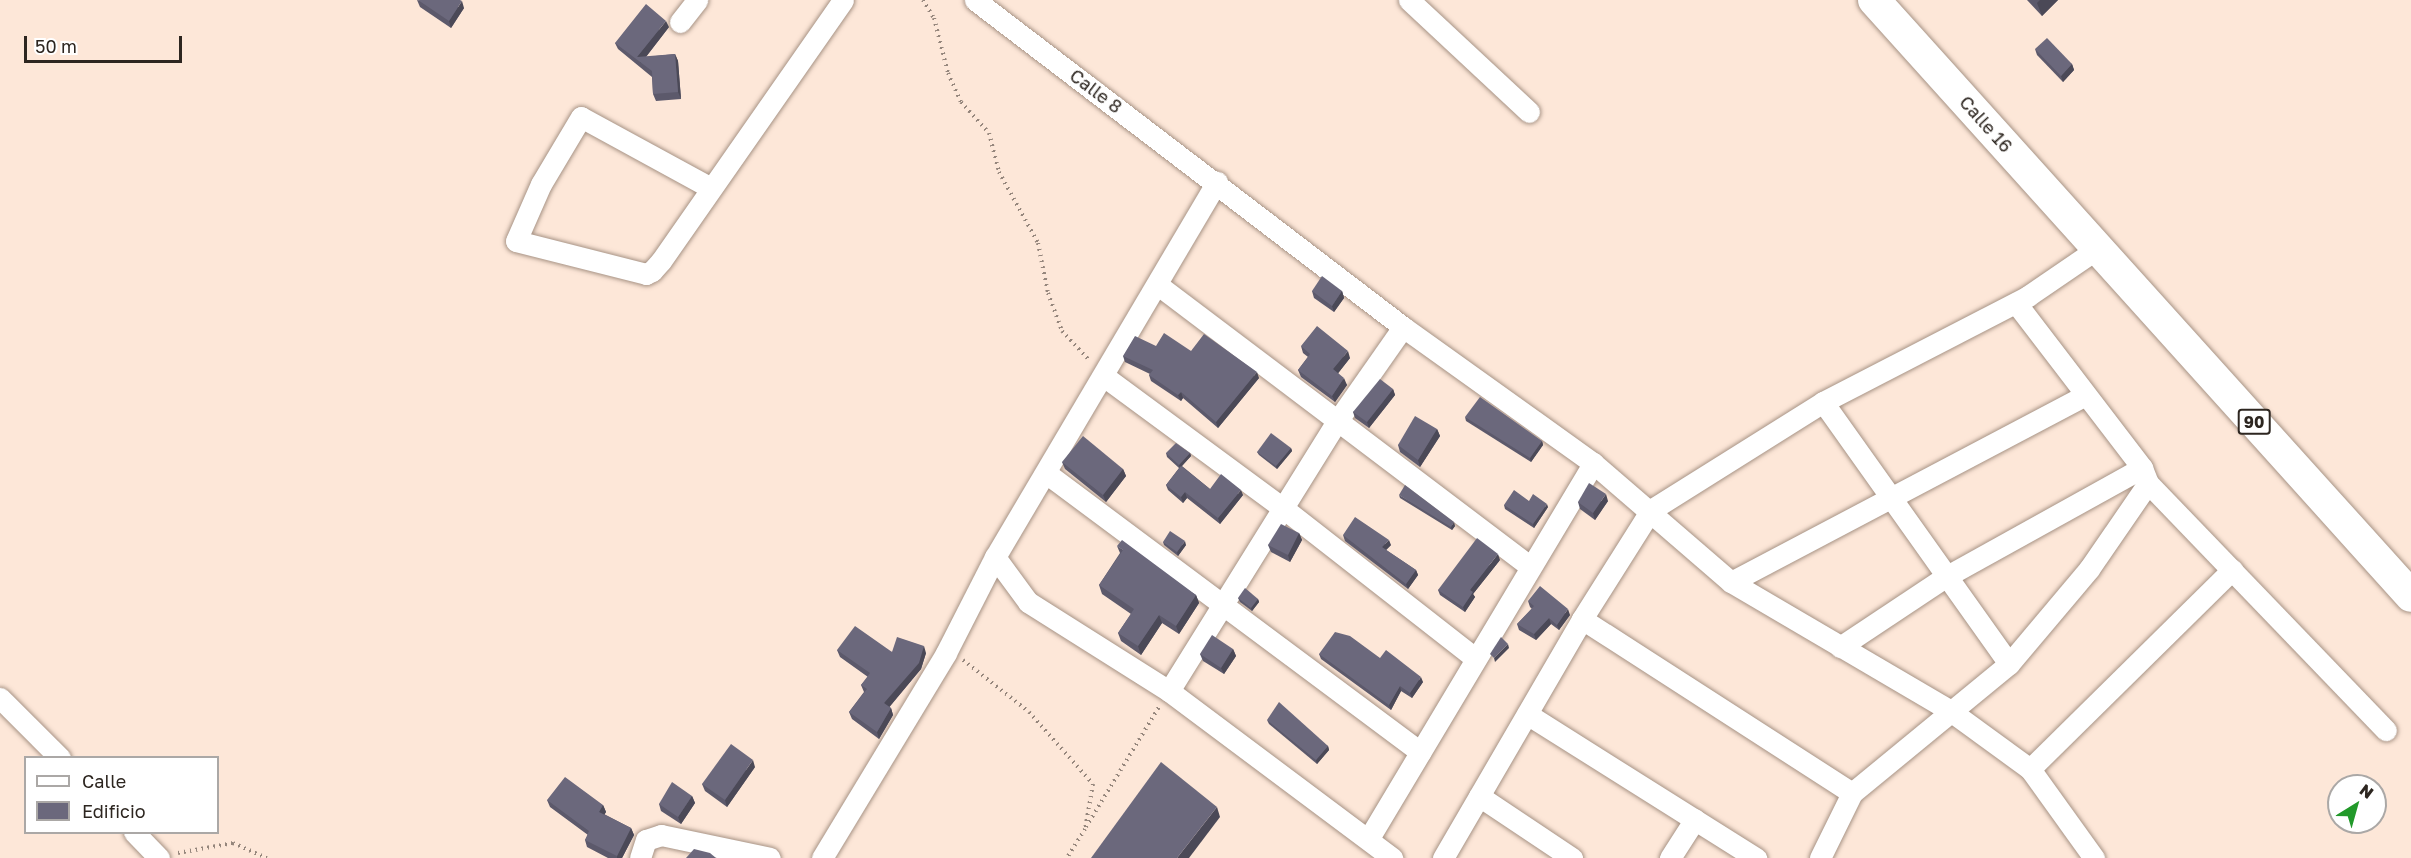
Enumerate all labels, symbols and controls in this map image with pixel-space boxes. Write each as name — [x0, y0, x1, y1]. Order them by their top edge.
scale bar — [27, 24, 184, 62]
text: 50 m — [35, 35, 77, 57]
street label: Calle 8 — [1066, 64, 1126, 118]
street label: Calle 16 — [1955, 91, 2017, 157]
road number: 90 — [2238, 409, 2270, 435]
legend — [24, 756, 219, 834]
text: Calle — [82, 770, 126, 792]
north arrow — [2327, 774, 2387, 834]
text: N — [2356, 780, 2378, 803]
text: Edificio — [82, 800, 146, 822]

